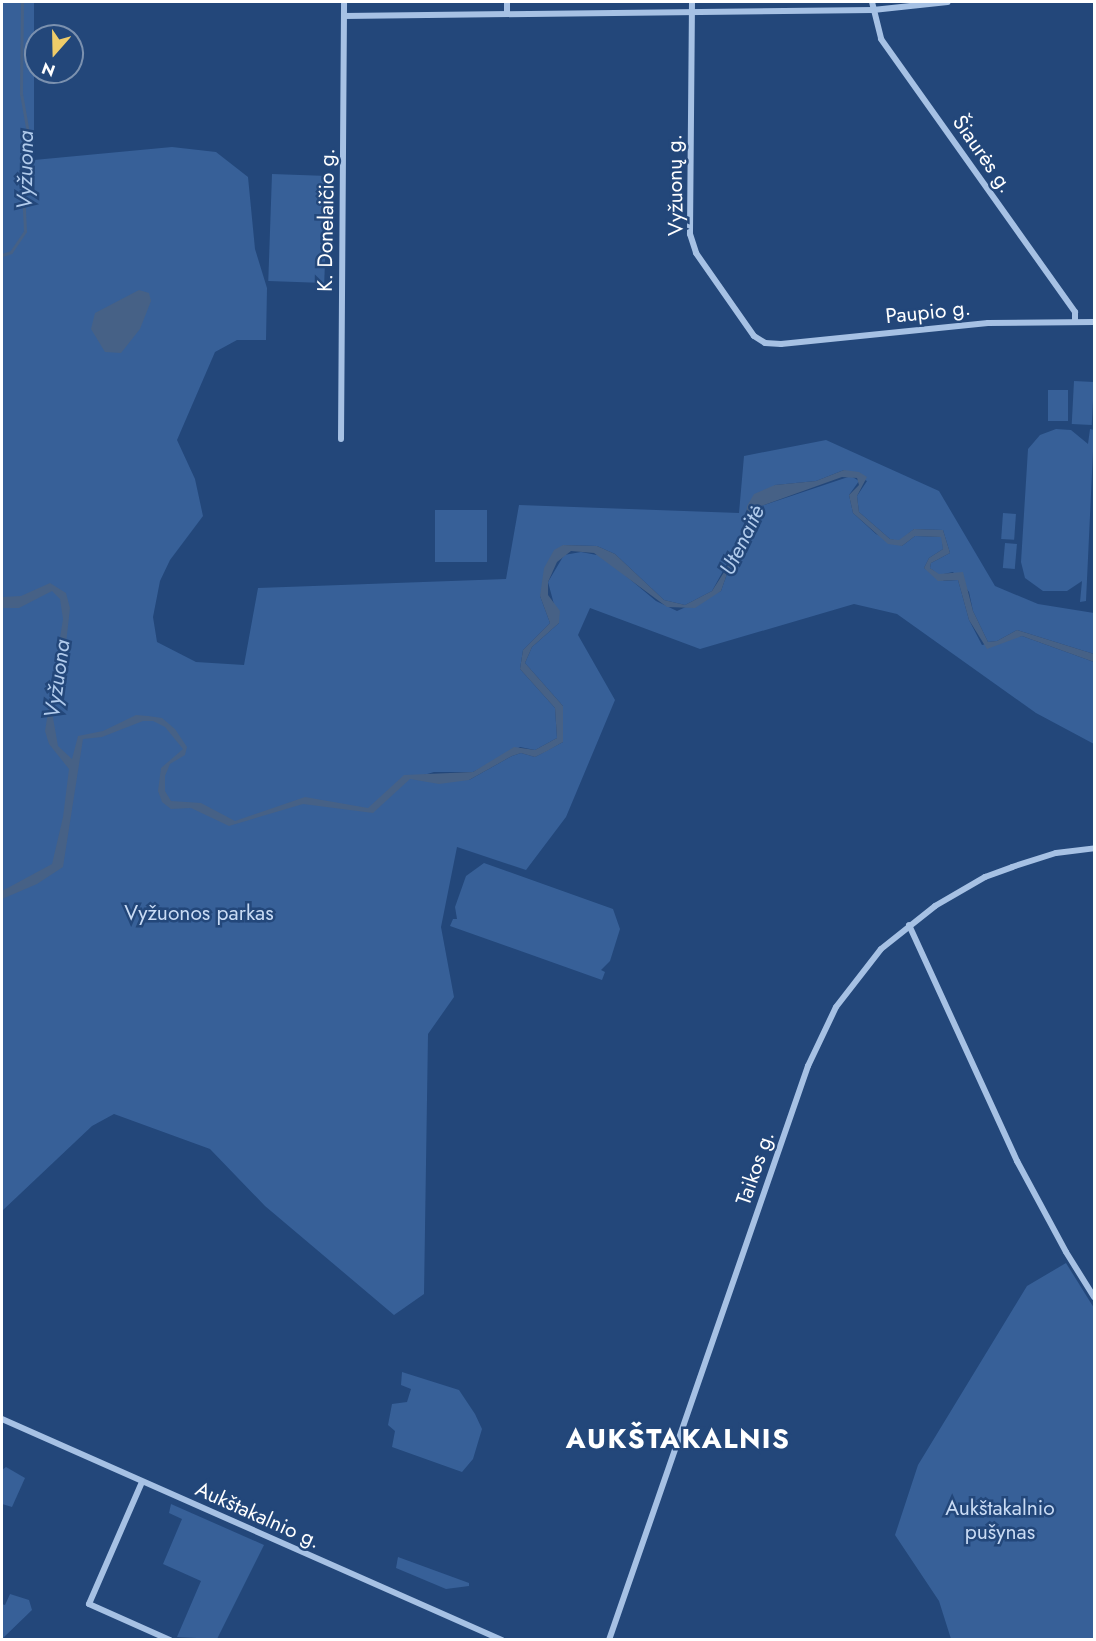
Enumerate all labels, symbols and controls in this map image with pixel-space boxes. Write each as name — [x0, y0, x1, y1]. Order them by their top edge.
north arrow — [24, 24, 84, 84]
text: N — [38, 57, 58, 82]
street label: Šiaurės g. — [947, 110, 1019, 198]
water label: Vyžuona — [11, 130, 39, 210]
street label: Vyžuonų g. — [662, 134, 688, 236]
street label: K. Donelaičio g. — [312, 148, 340, 292]
street label: Paupio g. — [884, 295, 972, 329]
water label: Utenaitė — [714, 501, 770, 579]
water label: Vyžuona — [38, 638, 76, 720]
park label: Vyžuonos parkas — [124, 900, 274, 926]
street label: Taikos g. — [731, 1128, 779, 1208]
district label: AUKŠTAKALNIS — [566, 1423, 790, 1455]
street label: Aukštakalnio g. — [192, 1476, 324, 1554]
park label: Aukštakalnio pušynas — [945, 1495, 1055, 1545]

